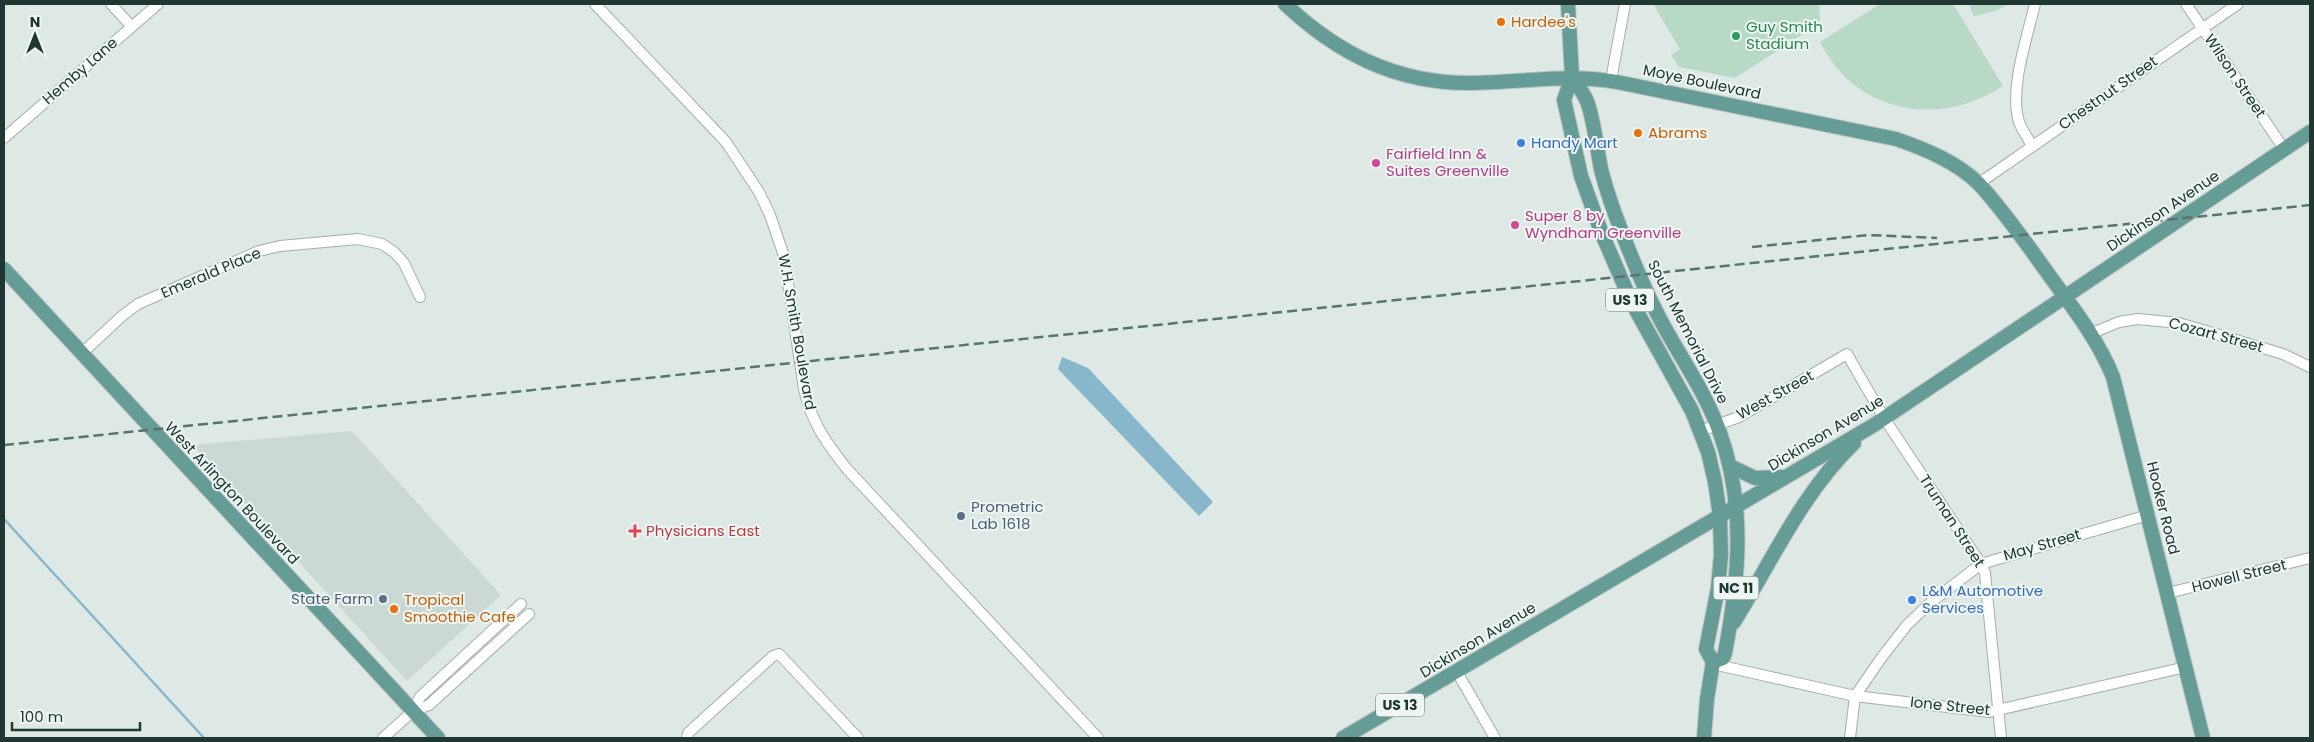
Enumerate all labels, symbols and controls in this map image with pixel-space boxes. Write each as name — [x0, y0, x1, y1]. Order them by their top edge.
north arrow — [10, 10, 60, 60]
place label: Hardee's — [1511, 11, 1576, 32]
text: N — [30, 12, 40, 32]
marker: Hardee's — [1495, 16, 1507, 28]
place label: Guy Smith Stadium — [1746, 16, 1823, 54]
marker: Guy Smith Stadium — [1730, 30, 1742, 42]
street label: Wilson Street — [2200, 30, 2271, 122]
street label: Hemby Lane — [38, 32, 122, 109]
street label: Chestnut Street — [2054, 51, 2161, 135]
street label: Moye Boulevard — [1641, 59, 1763, 104]
place label: Abrams — [1648, 122, 1707, 143]
marker: Abrams — [1632, 127, 1644, 139]
place label: Handy Mart — [1531, 132, 1618, 153]
marker: Handy Mart — [1515, 137, 1527, 149]
place label: Fairfield Inn & Suites Greenville — [1386, 143, 1509, 181]
marker: Fairfield Inn & Suites Greenville — [1370, 157, 1382, 169]
street label: Dickinson Avenue — [2102, 165, 2223, 256]
place label: Super 8 by Wyndham Greenville — [1525, 205, 1681, 243]
marker: Super 8 by Wyndham Greenville — [1509, 219, 1521, 231]
street label: Emerald Place — [157, 242, 264, 303]
street label: W.H. Smith Boulevard — [773, 252, 822, 412]
street label: South Memorial Drive — [1643, 256, 1734, 407]
road number: US 13 — [1606, 288, 1654, 312]
street label: Cozart Street — [2166, 312, 2266, 357]
street label: West Street — [1732, 365, 1817, 424]
street label: Dickinson Avenue — [1764, 390, 1888, 476]
street label: West Arlington Boulevard — [160, 417, 304, 569]
street label: Hooker Road — [2142, 459, 2185, 557]
street label: Truman Street — [1915, 470, 1990, 571]
place label: Prometric Lab 1618 — [971, 496, 1043, 534]
marker: Prometric Lab 1618 — [955, 510, 967, 522]
place label: Physicians East — [646, 520, 760, 541]
street label: May Street — [2001, 523, 2083, 566]
marker: Physicians East — [628, 524, 642, 538]
street label: Howell Street — [2189, 554, 2288, 597]
road number: NC 11 — [1714, 576, 1758, 600]
place label: L&M Automotive Services — [1922, 580, 2043, 618]
place label: State Farm — [291, 588, 373, 609]
place label: Tropical Smoothie Cafe — [404, 589, 515, 627]
marker: State Farm — [377, 593, 389, 605]
marker: L&M Automotive Services — [1906, 594, 1918, 606]
street label: Dickinson Avenue — [1416, 597, 1540, 683]
marker: Tropical Smoothie Cafe — [388, 603, 400, 615]
street label: Ione Street — [1909, 691, 1991, 720]
road number: US 13 — [1376, 694, 1424, 716]
scale bar — [12, 700, 140, 732]
text: 100 m — [20, 706, 63, 727]

